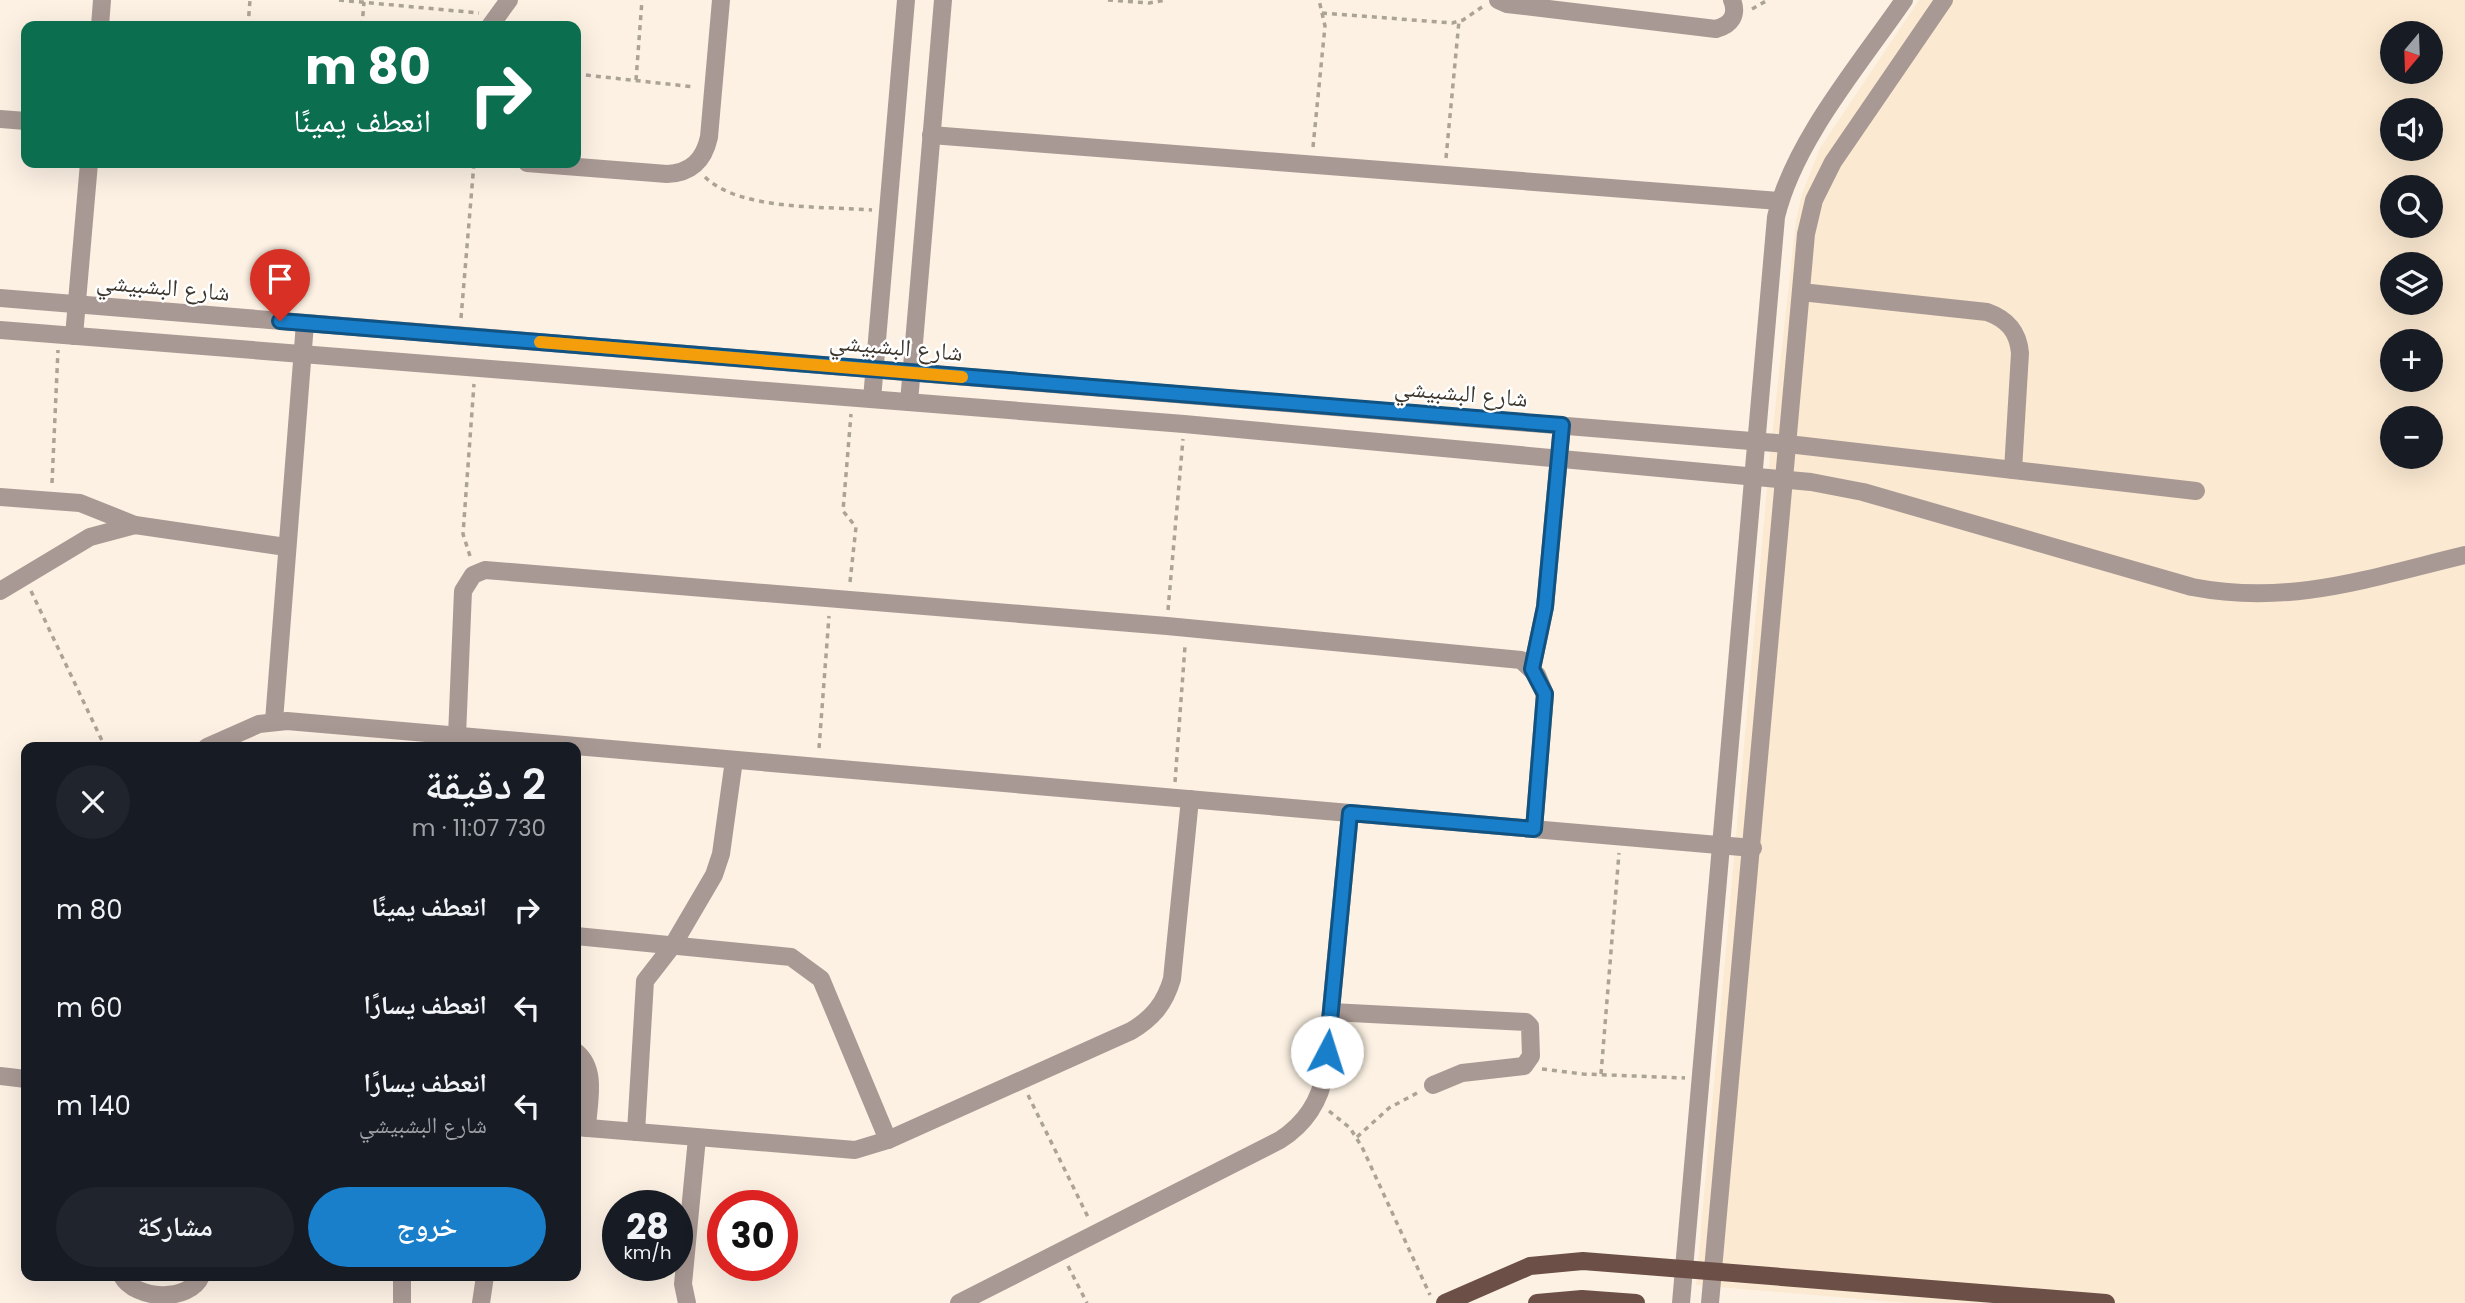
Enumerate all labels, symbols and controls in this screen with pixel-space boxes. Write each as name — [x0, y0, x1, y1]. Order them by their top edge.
north arrow — [2380, 21, 2443, 84]
map controls — [2380, 21, 2443, 469]
text: 80 m — [305, 33, 431, 101]
icon: right — [455, 49, 546, 140]
text: انعطف يمينًا — [293, 98, 431, 143]
button: sound — [2380, 98, 2443, 161]
button: search — [2380, 175, 2443, 238]
pin — [250, 249, 310, 321]
button: layers — [2380, 252, 2443, 315]
icon: arrive — [261, 260, 299, 298]
street label: شارع البشبيشي — [95, 264, 231, 312]
street label: شارع البشبيشي — [828, 324, 964, 372]
button: + — [2380, 329, 2443, 392]
street label: شارع البشبيشي — [1393, 370, 1529, 418]
button: − — [2380, 406, 2443, 469]
text: 2 دقيقة — [425, 755, 546, 814]
button: close — [56, 765, 130, 839]
text: 730 m · 11:07 — [412, 812, 546, 844]
text: انعطف يمينًا — [371, 889, 487, 925]
icon: right — [508, 891, 546, 929]
text: 80 m — [56, 892, 122, 928]
text: انعطف يسارًا — [364, 987, 487, 1023]
icon: left — [508, 989, 546, 1027]
text: 60 m — [56, 990, 123, 1026]
position arrow — [1290, 1015, 1364, 1089]
text: انعطف يسارًا — [364, 1065, 487, 1101]
icon: left — [508, 1087, 546, 1125]
text: 140 m — [56, 1088, 131, 1124]
text: شارع البشبيشي — [359, 1109, 487, 1141]
button: مشاركة — [56, 1187, 294, 1267]
button: خروج — [308, 1187, 546, 1267]
speed limit sign: 30 — [707, 1190, 798, 1281]
text: 28 — [626, 1202, 669, 1251]
text: km/h — [624, 1240, 671, 1265]

